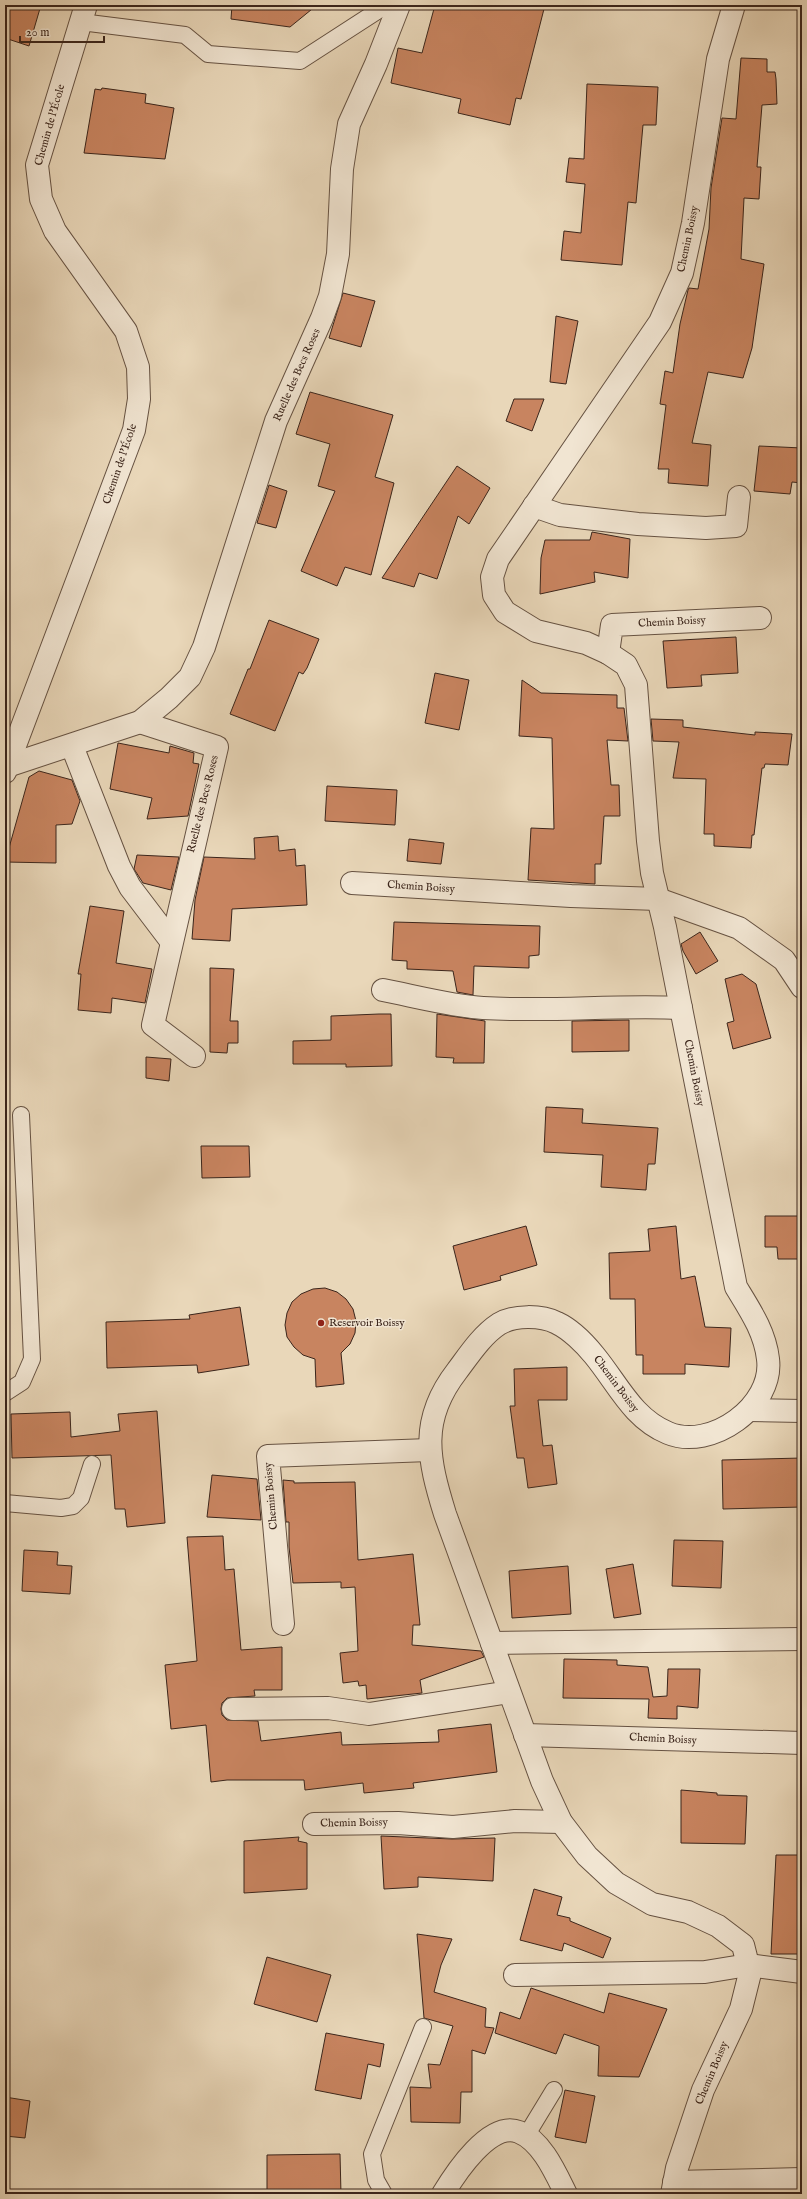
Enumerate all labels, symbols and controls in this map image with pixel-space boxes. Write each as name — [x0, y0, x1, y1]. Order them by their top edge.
scale bar — [20, 18, 104, 44]
text: 20 m — [26, 25, 49, 40]
street label: Chemin de l'École — [32, 83, 68, 167]
street label: Chemin Boissy — [674, 204, 702, 274]
street label: Ruelle des Becs Roses — [270, 326, 324, 424]
street label: Chemin de l'École — [100, 422, 140, 506]
street label: Chemin Boissy — [638, 613, 707, 631]
street label: Ruelle des Becs Roses — [184, 754, 222, 854]
street label: Chemin Boissy — [387, 878, 456, 896]
street label: Chemin Boissy — [681, 1038, 707, 1108]
place label: Reservoir Boissy — [329, 1316, 405, 1330]
marker: Reservoir Boissy — [316, 1318, 326, 1328]
street label: Chemin Boissy — [590, 1353, 642, 1416]
street label: Chemin Boissy — [261, 1461, 281, 1530]
street label: Chemin Boissy — [629, 1730, 698, 1748]
street label: Chemin Boissy — [320, 1815, 389, 1831]
street label: Chemin Boissy — [692, 2039, 732, 2107]

